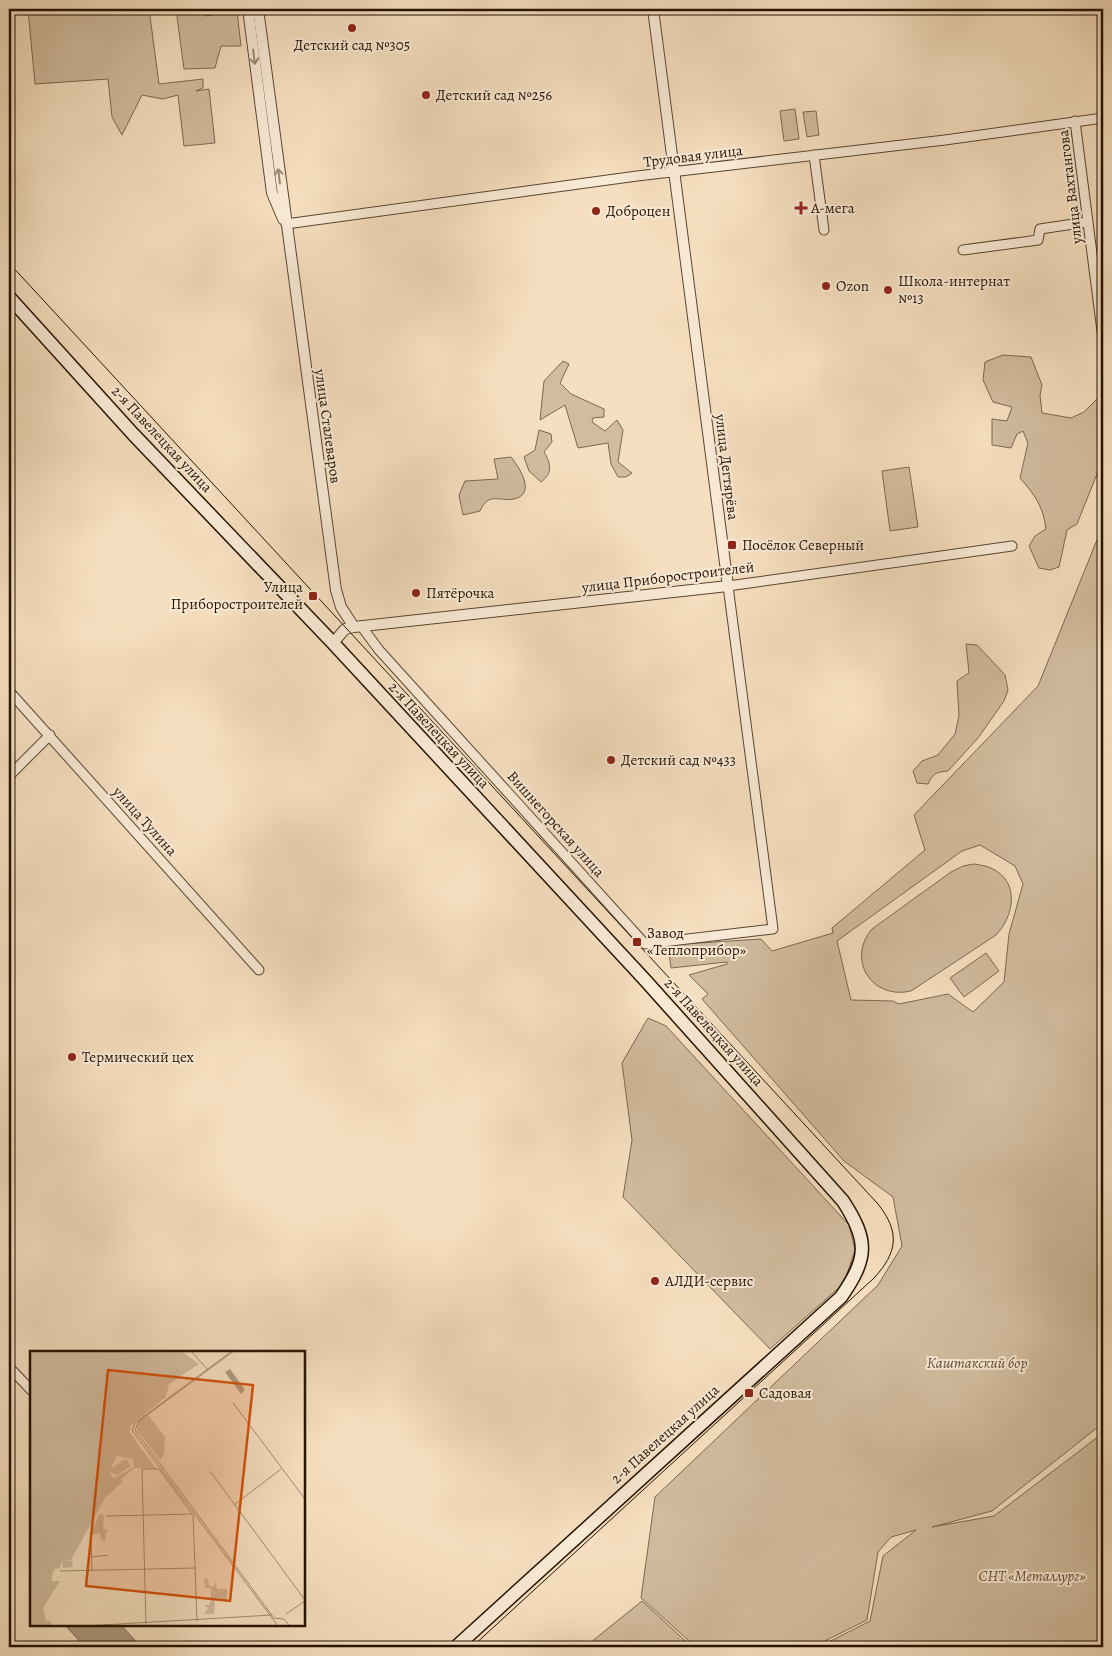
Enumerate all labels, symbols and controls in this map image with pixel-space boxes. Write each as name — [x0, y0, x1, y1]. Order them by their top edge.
marker: Детский сад №305 — [346, 22, 358, 34]
place label: Детский сад №305 — [294, 35, 410, 55]
one-way arrow — [249, 49, 259, 65]
place label: Детский сад №256 — [436, 85, 552, 105]
marker: Детский сад №256 — [420, 89, 432, 101]
street label: улица Вахтангова — [1053, 129, 1087, 246]
street label: Трудовая улица — [642, 140, 744, 172]
one-way arrow — [274, 168, 284, 184]
place label: А-мега — [810, 198, 855, 218]
place label: Доброцен — [606, 201, 671, 221]
marker: А-мега — [795, 202, 807, 214]
marker: Доброцен — [590, 205, 602, 217]
place label: Школа-интернат №13 — [898, 271, 1011, 308]
place label: Ozon — [836, 276, 869, 296]
marker: Ozon — [820, 280, 832, 292]
marker: Школа-интернат №13 — [882, 284, 894, 296]
street label: улица Сталеваров — [310, 367, 346, 484]
street label: 2-я Павелецкая улица — [107, 381, 217, 497]
street label: улица Дегтярёва — [710, 412, 743, 521]
place label: Посёлок Северный — [742, 535, 864, 555]
marker: Посёлок Северный — [726, 539, 738, 551]
street label: улица Приборостроителей — [580, 556, 756, 598]
place label: Улица Приборостроителей — [171, 577, 303, 614]
place label: Пятёрочка — [426, 583, 495, 603]
marker: Пятёрочка — [410, 587, 422, 599]
marker: Улица Приборостроителей — [307, 590, 319, 602]
street label: 2-я Павелецкая улица — [384, 677, 494, 793]
place label: Детский сад №433 — [621, 750, 736, 770]
marker: Детский сад №433 — [605, 754, 617, 766]
street label: Вишнегорская улица — [503, 767, 609, 882]
street label: улица Тулина — [108, 781, 182, 860]
place label: Завод «Теплоприбор» — [647, 923, 747, 960]
marker: Завод «Теплоприбор» — [631, 936, 643, 948]
street label: 2-я Павелецкая улица — [660, 973, 768, 1091]
place label: Термический цех — [82, 1047, 195, 1067]
marker: Термический цех — [66, 1051, 78, 1063]
place label: АЛДИ-сервис — [664, 1271, 753, 1291]
marker: АЛДИ-сервис — [649, 1275, 661, 1287]
inset map — [30, 1351, 305, 1626]
park label: Каштакский бор — [927, 1353, 1027, 1373]
street label: 2-я Павелецкая улица — [606, 1380, 724, 1488]
place label: Садовая — [759, 1383, 812, 1403]
marker: Садовая — [743, 1387, 755, 1399]
park label: СНТ «Металлург» — [978, 1566, 1086, 1586]

